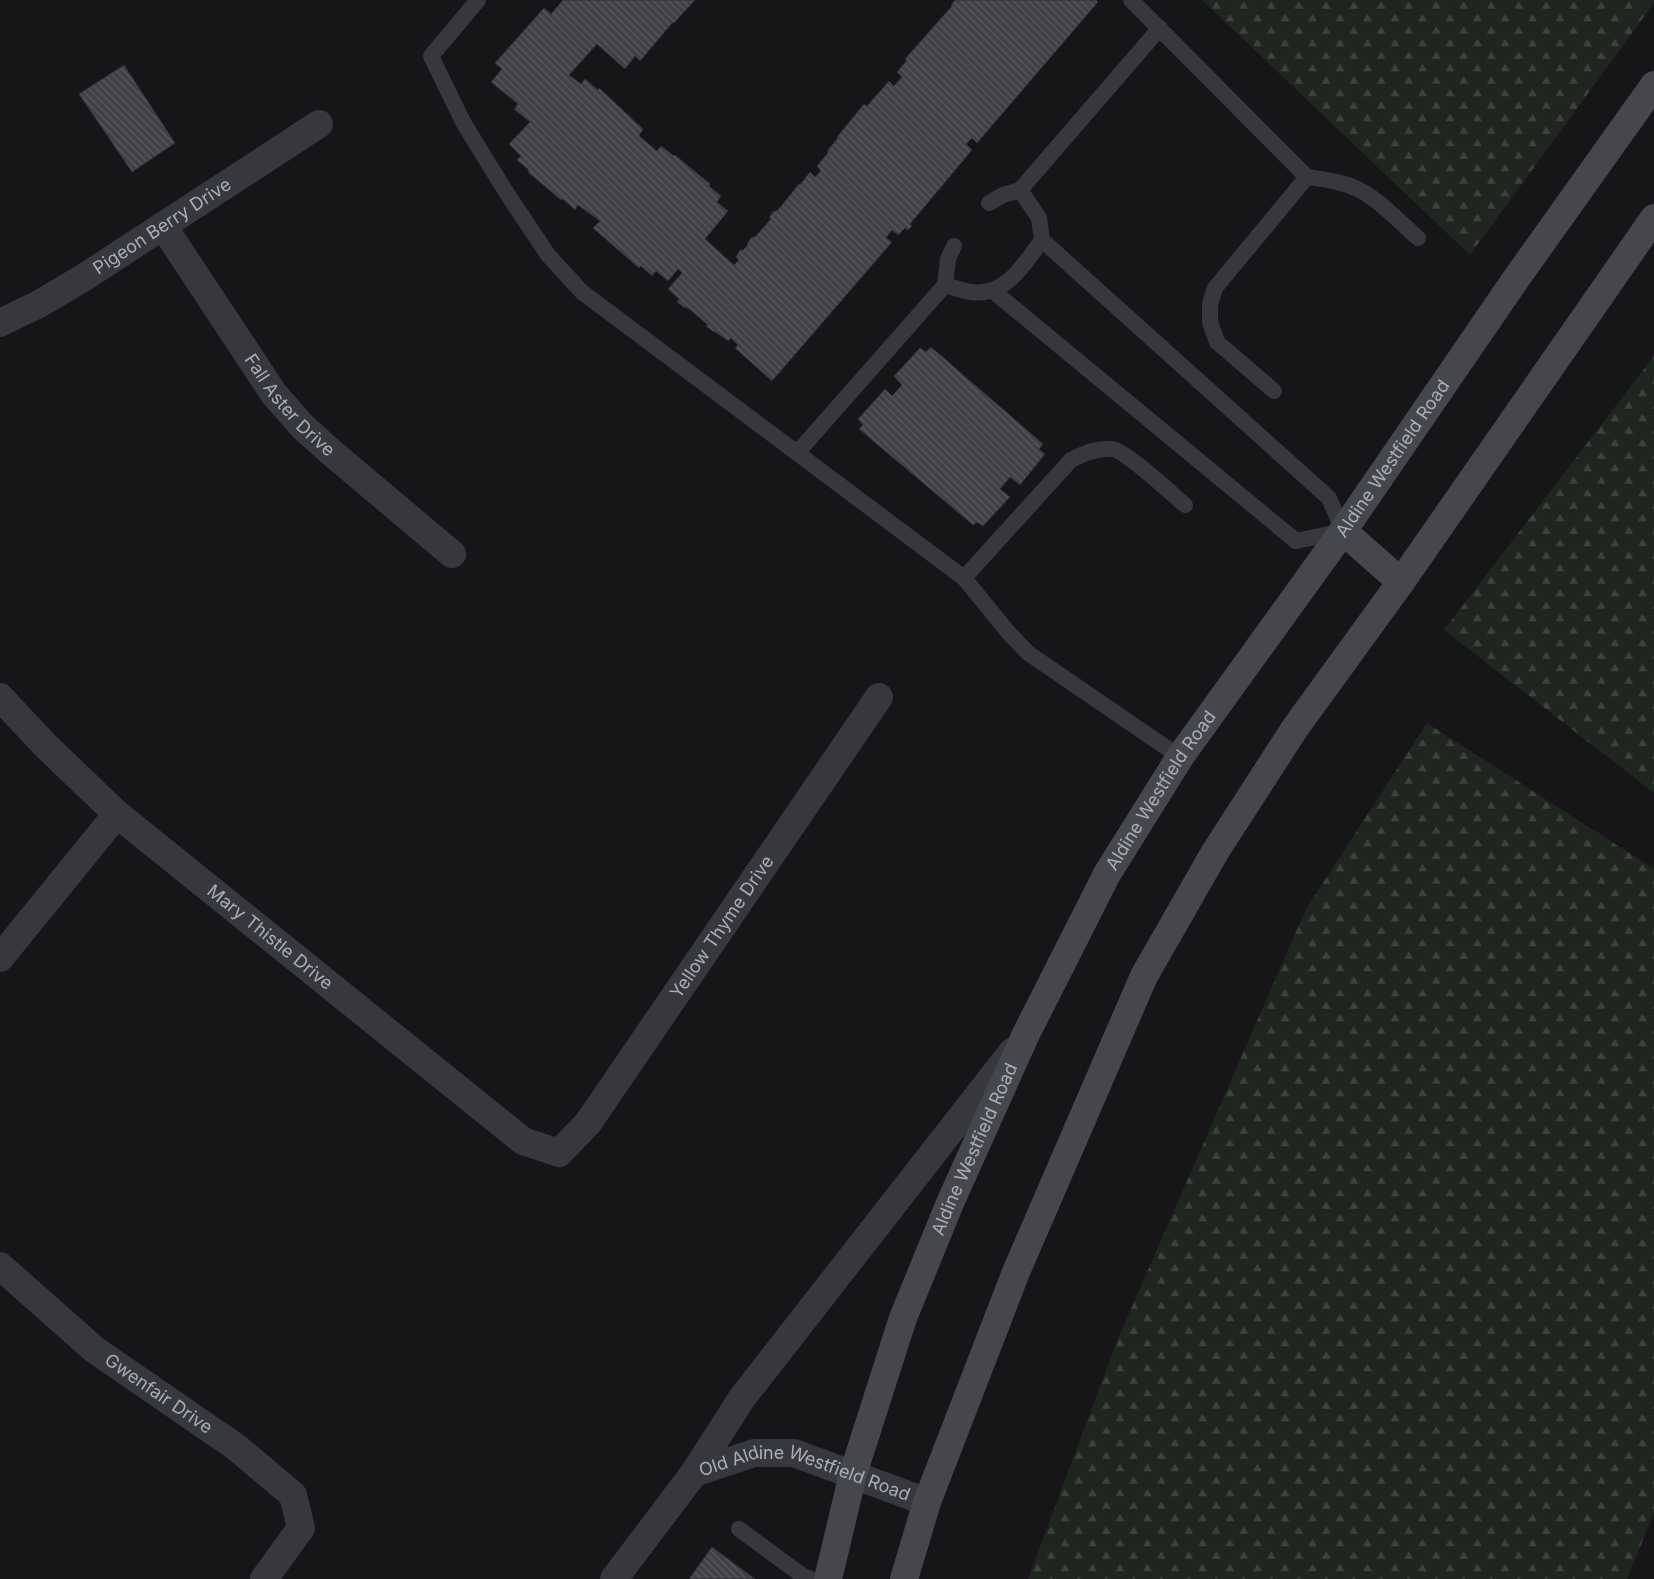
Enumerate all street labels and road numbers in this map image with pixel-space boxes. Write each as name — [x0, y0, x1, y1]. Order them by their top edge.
street label: Pigeon Berry Drive — [89, 173, 235, 278]
street label: Fall Aster Drive — [240, 350, 339, 461]
street label: Aldine Westfield Road — [1331, 376, 1454, 541]
street label: Aldine Westfield Road — [1101, 706, 1220, 874]
street label: Yellow Thyme Drive — [665, 851, 778, 1002]
street label: Mary Thistle Drive — [203, 880, 337, 994]
street label: Aldine Westfield Road — [927, 1060, 1021, 1238]
street label: Gwenfair Drive — [101, 1349, 217, 1438]
street label: Old Aldine Westfield Road — [696, 1441, 913, 1505]

